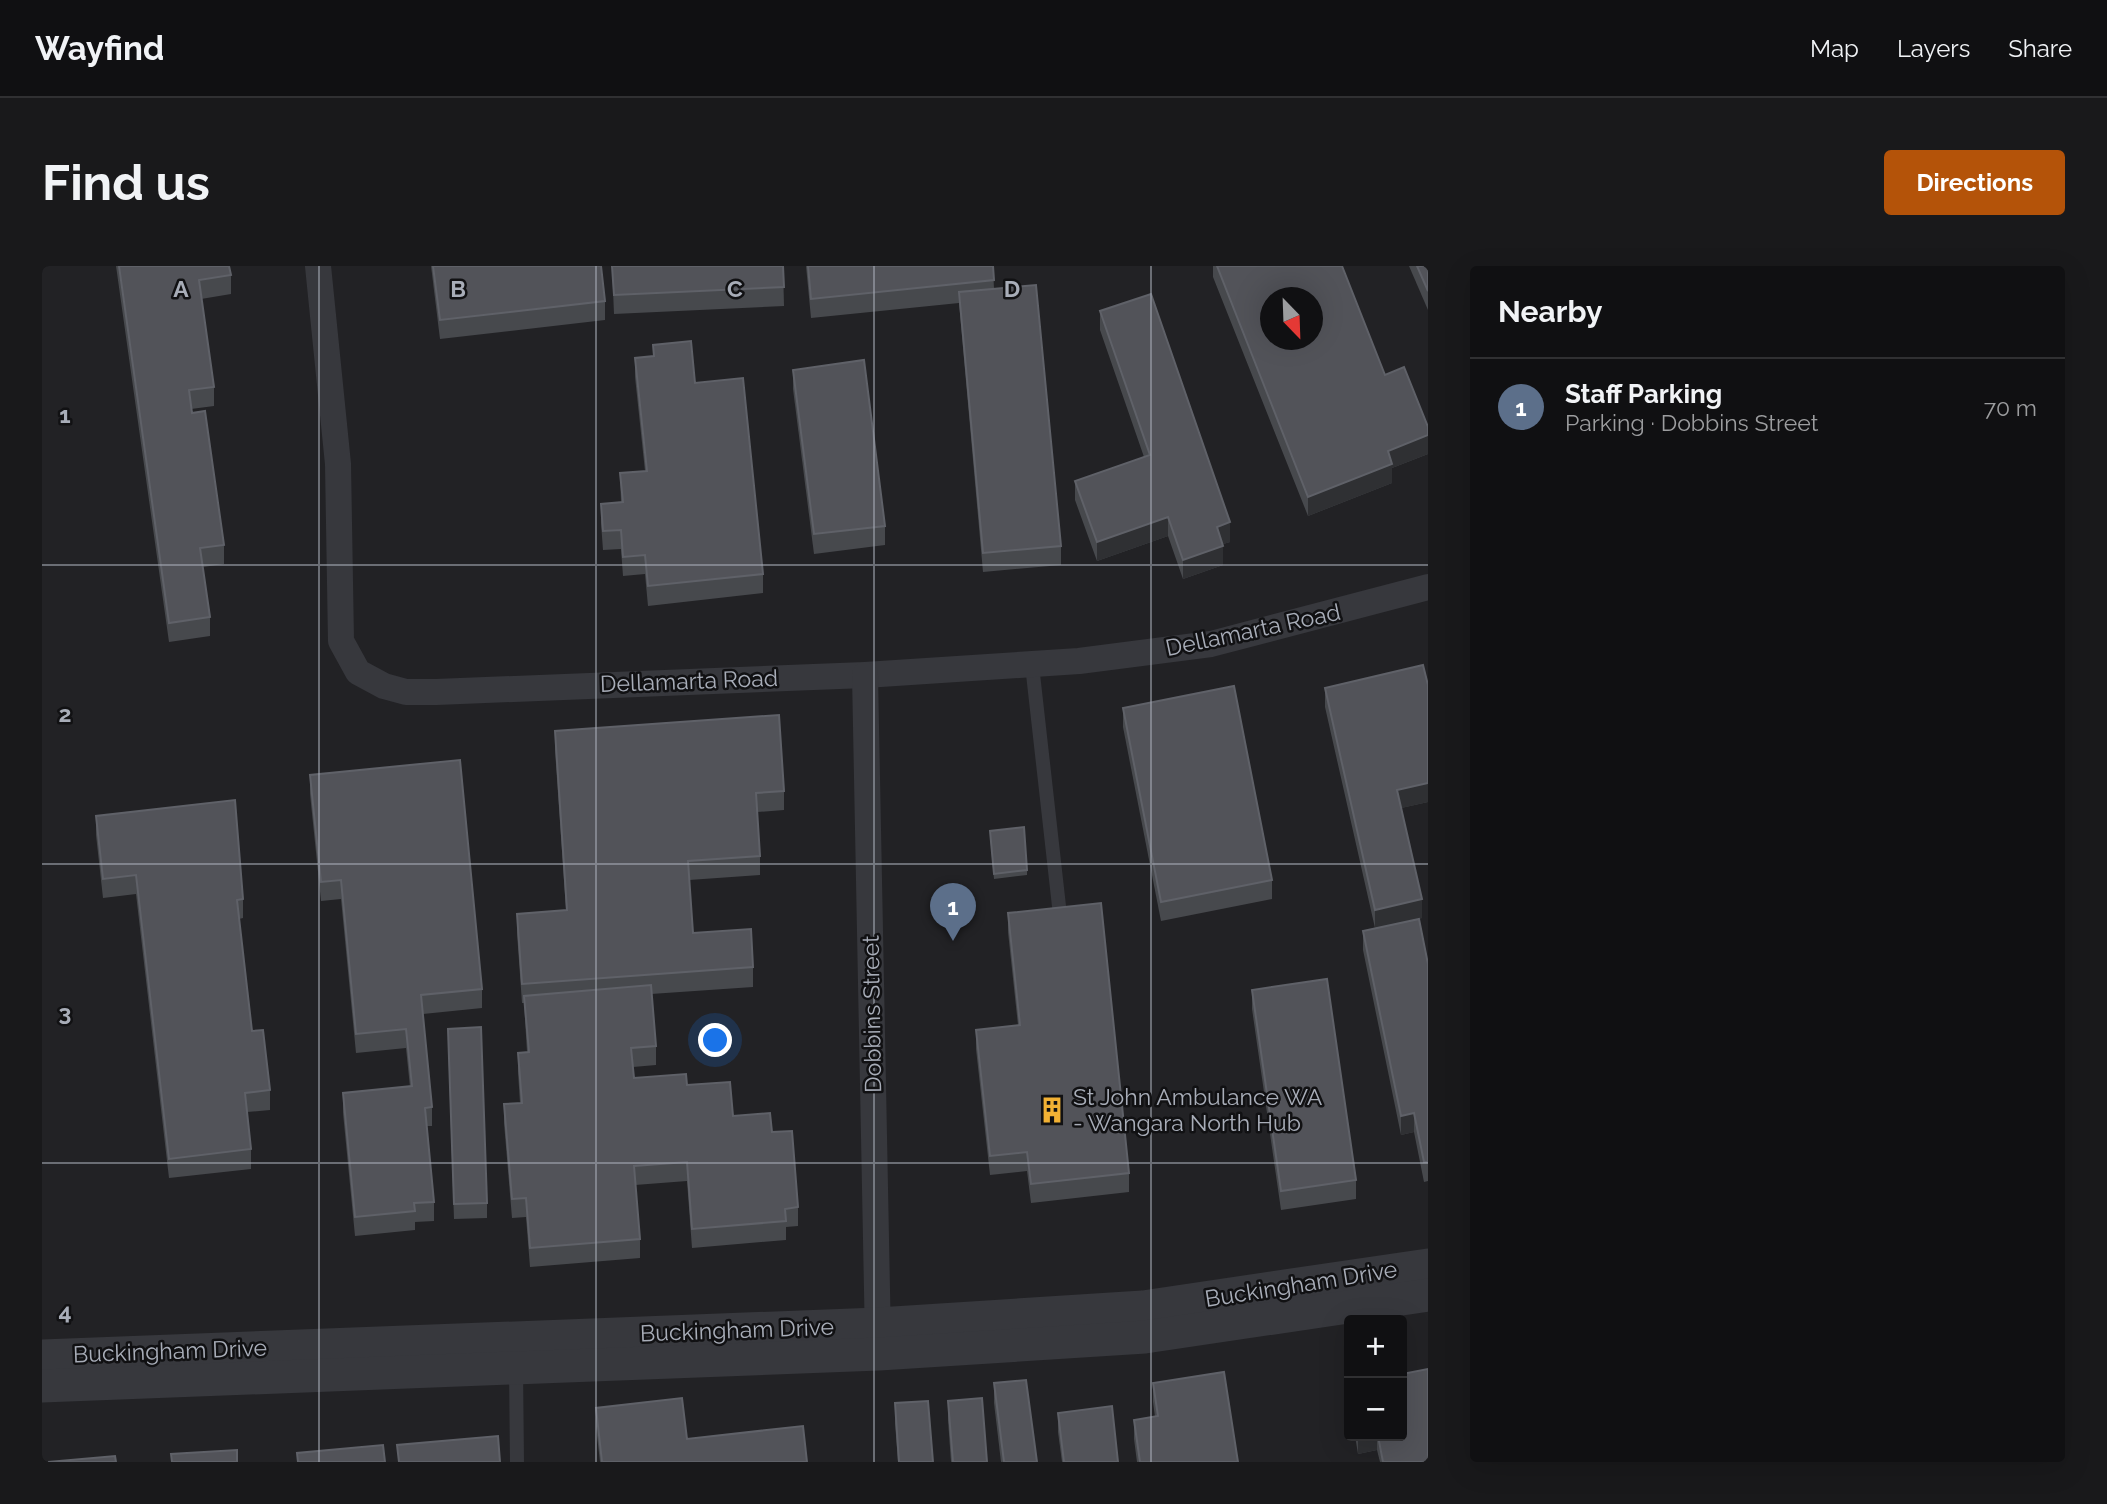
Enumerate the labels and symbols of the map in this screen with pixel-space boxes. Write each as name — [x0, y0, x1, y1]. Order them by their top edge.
text: A — [173, 275, 189, 302]
text: B — [450, 275, 466, 302]
text: C — [727, 275, 743, 302]
text: D — [1004, 275, 1020, 302]
north arrow — [1260, 287, 1323, 350]
text: 1 — [59, 401, 71, 428]
street label: Dellamarta Road — [1163, 598, 1343, 661]
street label: Dellamarta Road — [600, 664, 778, 697]
text: 2 — [59, 700, 71, 727]
pin: 1 — [930, 883, 976, 941]
street label: Dobbins Street — [857, 935, 886, 1093]
text: 3 — [59, 999, 71, 1026]
your location — [698, 1023, 732, 1057]
place label: St John Ambulance WA - Wangara North Hub — [1073, 1083, 1323, 1136]
building icon: St John Ambulance WA - Wangara North Hub — [1037, 1095, 1067, 1125]
street label: Buckingham Drive — [1203, 1255, 1399, 1312]
text: 4 — [58, 1298, 72, 1325]
street label: Buckingham Drive — [639, 1313, 835, 1346]
street label: Buckingham Drive — [72, 1334, 268, 1367]

